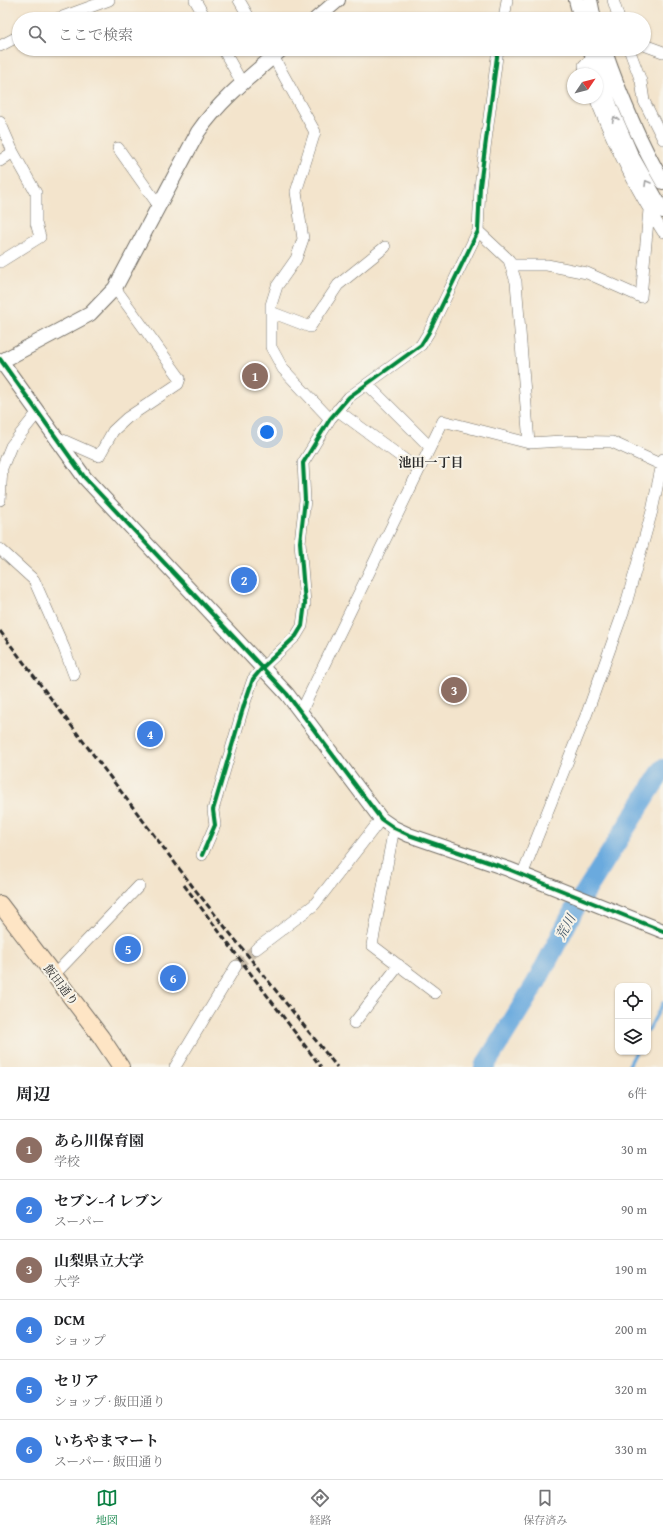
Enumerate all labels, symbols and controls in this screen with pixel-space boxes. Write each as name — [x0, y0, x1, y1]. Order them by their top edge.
search box — [12, 12, 651, 56]
icon: search — [26, 23, 48, 45]
text: ここで検索 — [58, 24, 133, 45]
north arrow — [567, 68, 603, 104]
one-way arrow — [612, 115, 620, 122]
one-way arrow — [644, 180, 651, 187]
pin: 1 — [242, 361, 268, 391]
your location — [257, 422, 277, 442]
district label: 池田一丁目 — [398, 453, 464, 472]
pin: 2 — [231, 565, 257, 595]
pin: 3 — [441, 675, 467, 705]
pin: 4 — [137, 719, 163, 749]
water label: 荒川 — [551, 910, 581, 943]
pin: 5 — [115, 934, 141, 964]
street label: 飯田通り — [40, 960, 83, 1009]
pin: 6 — [160, 963, 186, 993]
map controls — [615, 983, 651, 1055]
button: locate — [615, 983, 651, 1019]
button: layers — [615, 1019, 651, 1055]
text: 周辺 — [16, 1081, 50, 1106]
text: 6件 — [628, 1084, 647, 1103]
text: あら川保育園 — [54, 1130, 144, 1151]
text: 1 — [26, 1140, 32, 1159]
text: 30 m — [621, 1140, 647, 1159]
text: 学校 — [54, 1152, 80, 1171]
text: セブン-イレブン — [54, 1190, 163, 1211]
text: 2 — [26, 1200, 32, 1219]
text: 90 m — [621, 1200, 647, 1219]
text: スーパー — [54, 1212, 105, 1231]
text: 山梨県立大学 — [54, 1250, 144, 1271]
text: 3 — [26, 1260, 32, 1279]
text: 190 m — [615, 1260, 647, 1279]
text: 大学 — [54, 1272, 80, 1291]
text: DCM — [54, 1309, 85, 1330]
text: 4 — [26, 1320, 32, 1339]
text: 200 m — [615, 1320, 647, 1339]
text: ショップ — [54, 1331, 106, 1350]
text: セリア — [54, 1370, 99, 1391]
text: 5 — [26, 1380, 32, 1399]
text: 320 m — [615, 1380, 647, 1399]
text: ショップ · 飯田通り — [54, 1392, 166, 1411]
text: いちやまマート — [54, 1430, 159, 1451]
text: 6 — [26, 1440, 32, 1459]
text: 330 m — [615, 1440, 647, 1459]
text: スーパー · 飯田通り — [54, 1452, 165, 1471]
tab: 地図 — [96, 1487, 118, 1528]
tab: 経路 — [309, 1487, 331, 1528]
tab: 保存済み — [523, 1487, 567, 1528]

